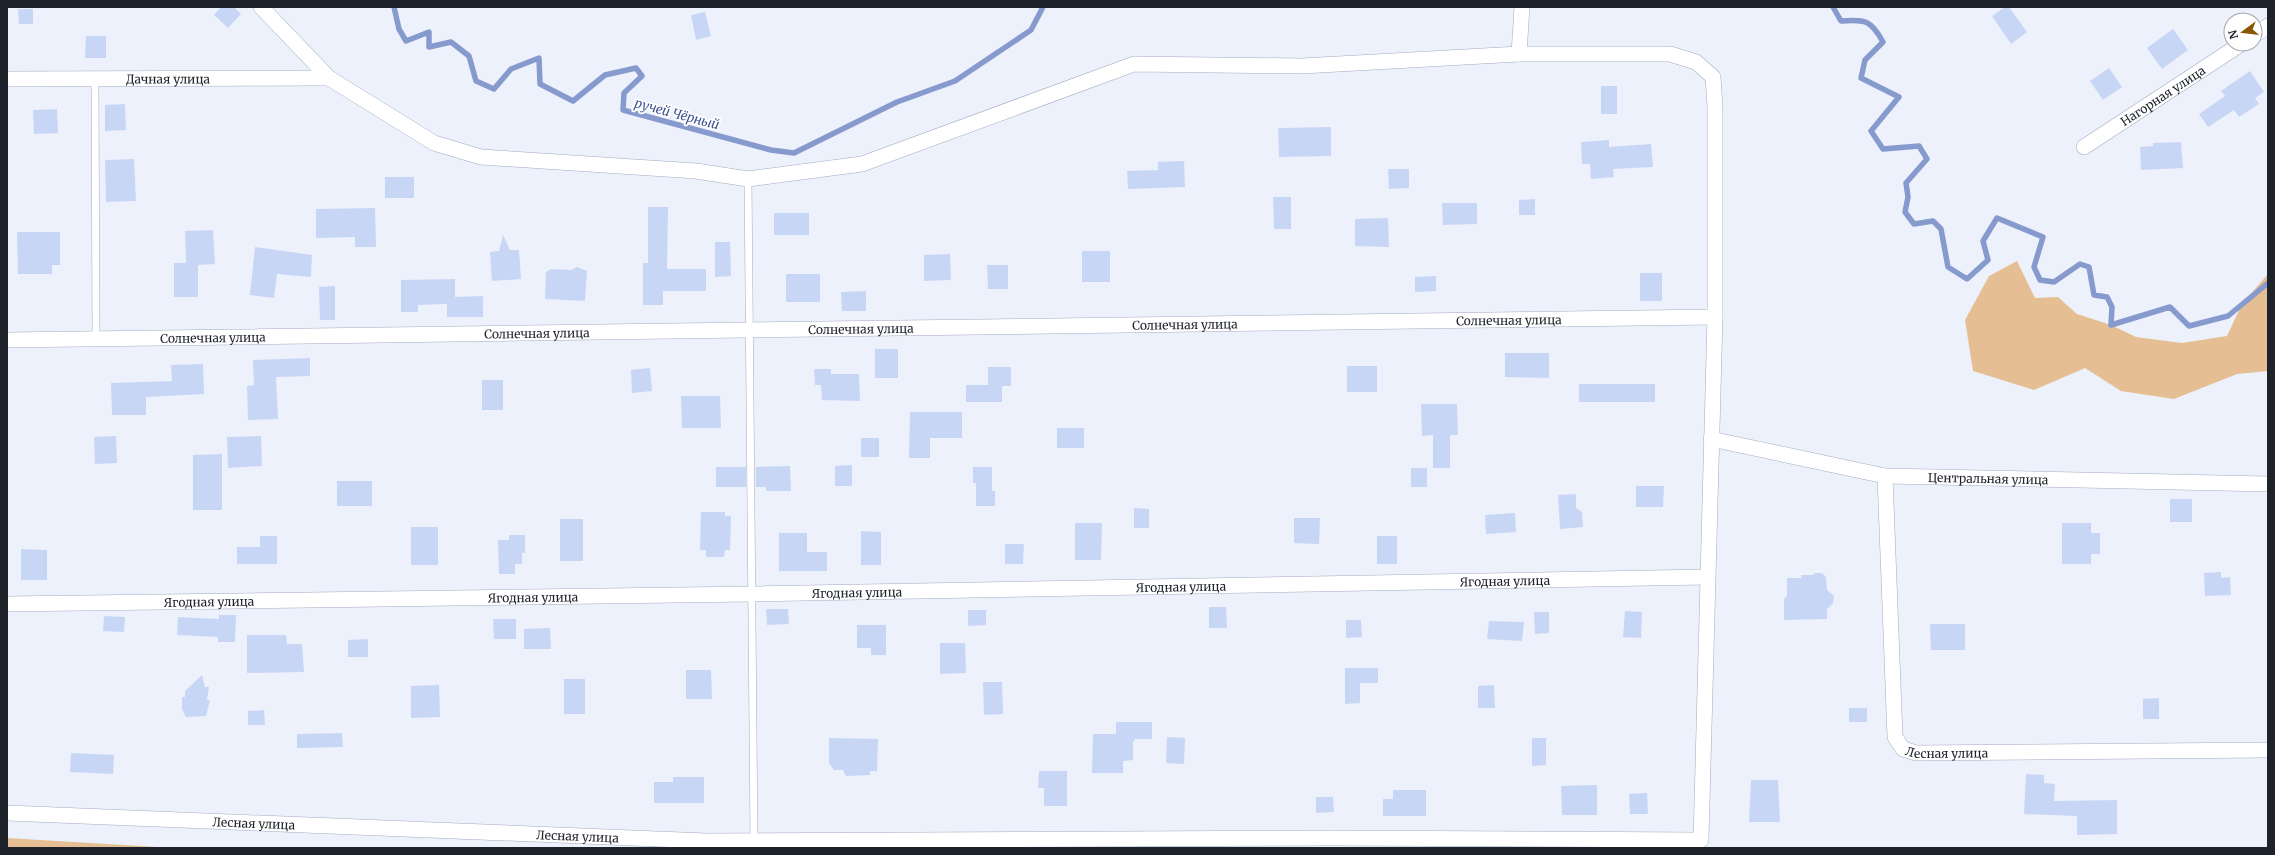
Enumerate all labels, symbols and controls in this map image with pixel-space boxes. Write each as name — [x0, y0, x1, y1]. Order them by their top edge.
north arrow — [2223, 12, 2263, 52]
text: N — [2225, 28, 2241, 41]
street label: Нагорная улица — [2117, 62, 2208, 129]
street label: Дачная улица — [126, 71, 211, 86]
water label: ручей Чёрный — [633, 95, 722, 134]
street label: Солнечная улица — [1456, 312, 1562, 328]
street label: Солнечная улица — [1132, 316, 1238, 332]
street label: Солнечная улица — [808, 320, 914, 337]
street label: Солнечная улица — [484, 325, 590, 341]
street label: Солнечная улица — [160, 329, 266, 345]
street label: Центральная улица — [1928, 469, 2049, 487]
street label: Ягодная улица — [1459, 572, 1551, 589]
street label: Ягодная улица — [1136, 578, 1227, 595]
street label: Ягодная улица — [812, 584, 903, 600]
street label: Ягодная улица — [488, 589, 579, 605]
street label: Ягодная улица — [164, 593, 255, 609]
street label: Лесная улица — [1904, 743, 1989, 761]
street label: Лесная улица — [212, 814, 296, 832]
street label: Лесная улица — [536, 827, 620, 845]

